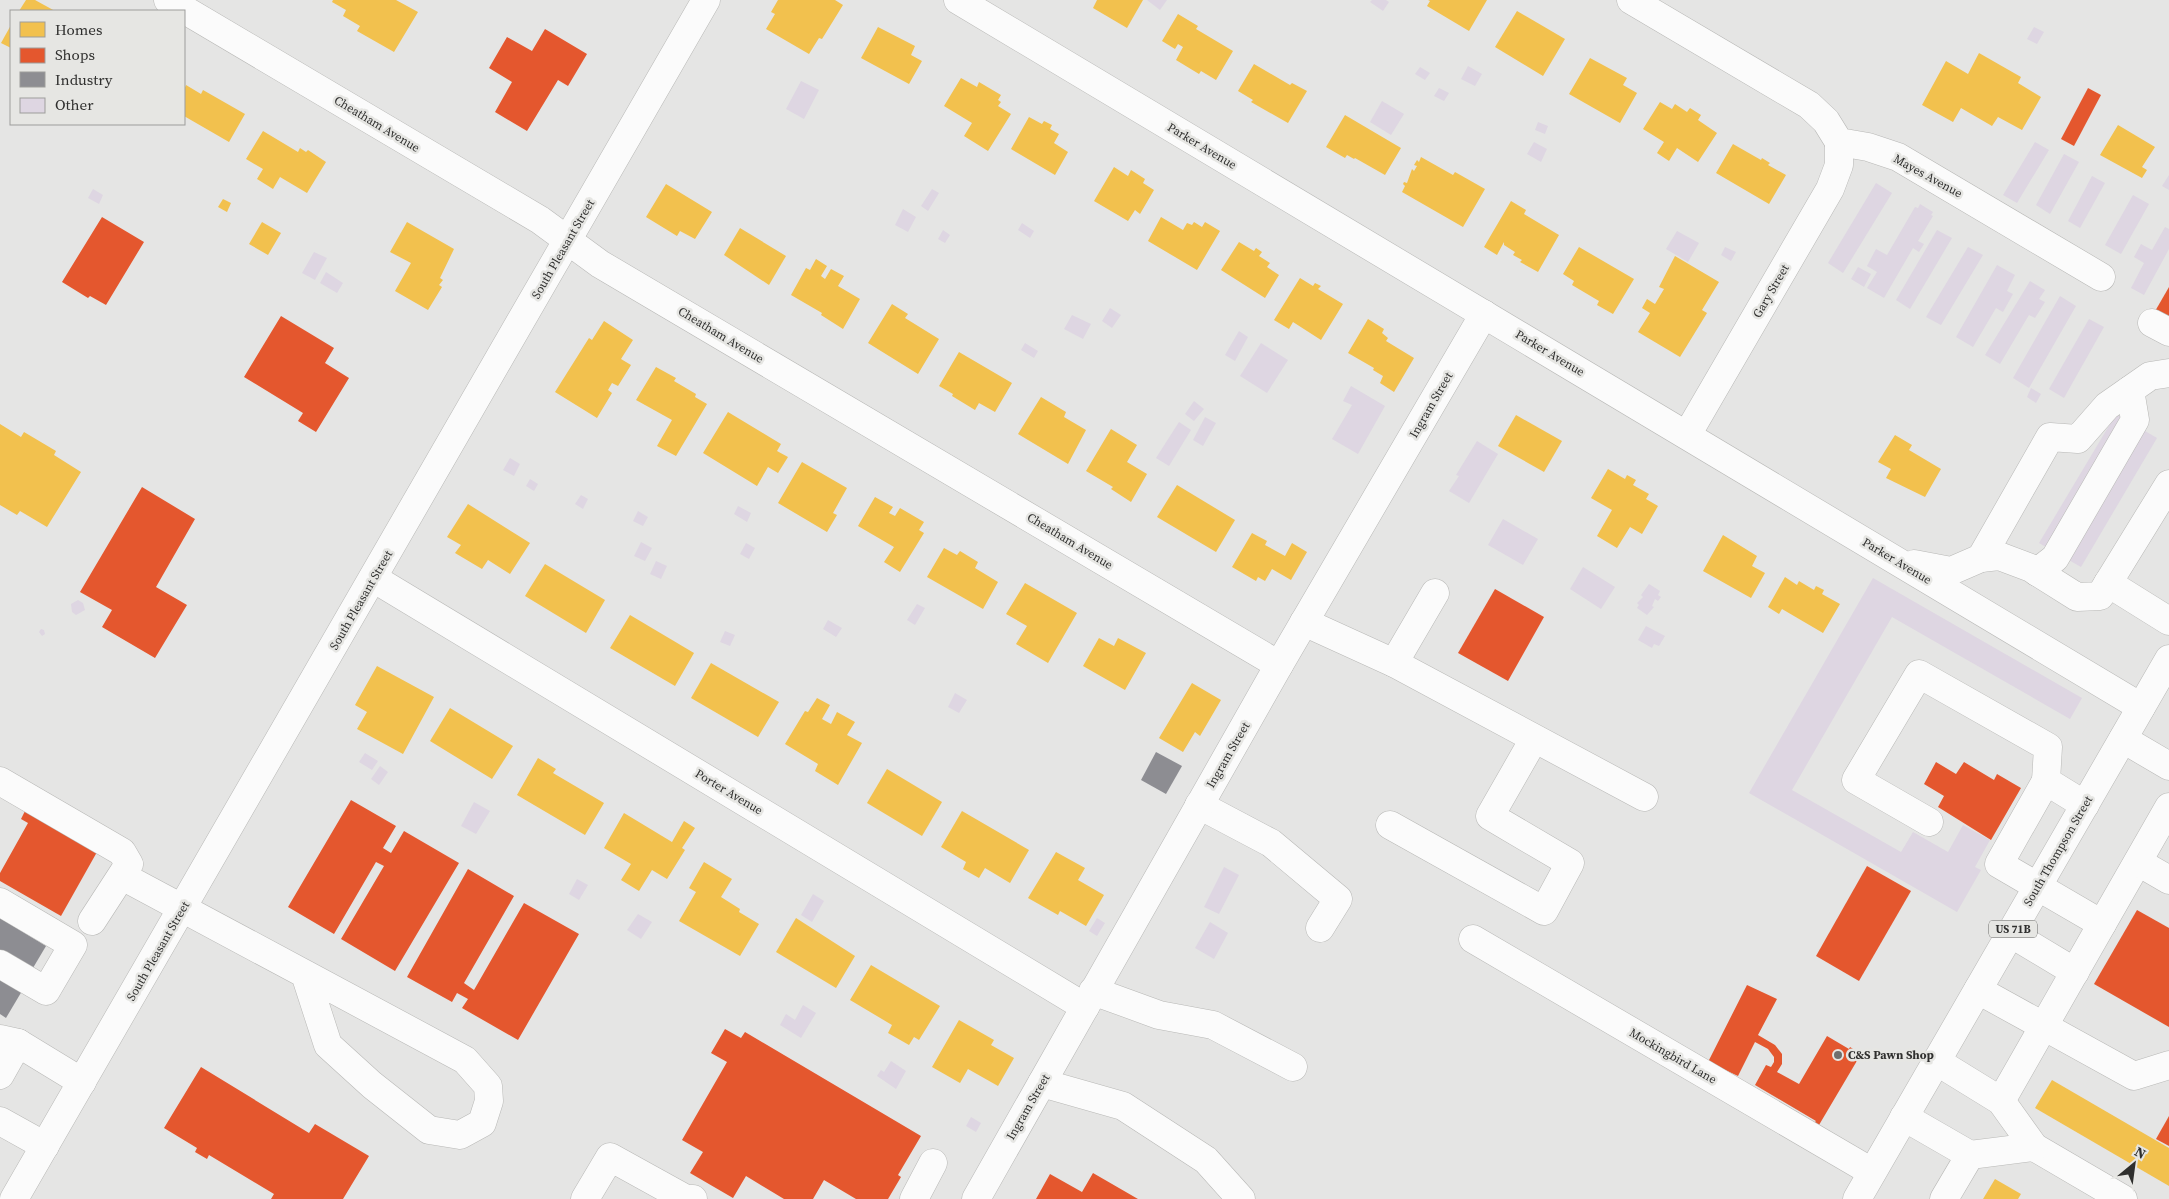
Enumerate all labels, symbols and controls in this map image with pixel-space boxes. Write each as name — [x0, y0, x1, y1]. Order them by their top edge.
legend — [10, 10, 185, 125]
text: Homes — [55, 19, 102, 40]
text: Shops — [55, 44, 95, 65]
text: Industry — [55, 69, 113, 90]
street label: Cheatham Avenue — [331, 92, 423, 156]
text: Other — [55, 94, 94, 115]
street label: Parker Avenue — [1165, 119, 1239, 173]
street label: Mayes Avenue — [1891, 151, 1965, 201]
street label: South Pleasant Street — [528, 196, 598, 302]
street label: Gary Street — [1749, 261, 1793, 321]
street label: Cheatham Avenue — [675, 303, 767, 367]
street label: Parker Avenue — [1513, 326, 1587, 380]
street label: Ingram Street — [1406, 369, 1456, 441]
street label: Cheatham Avenue — [1024, 509, 1116, 573]
street label: Parker Avenue — [1860, 534, 1934, 588]
street label: South Pleasant Street — [326, 547, 396, 653]
street label: Ingram Street — [1203, 719, 1253, 791]
street label: Porter Avenue — [692, 766, 766, 818]
street label: South Thompson Street — [2020, 793, 2096, 909]
street label: South Pleasant Street — [123, 898, 193, 1004]
road number: US 71B — [1989, 921, 2037, 938]
street label: Mockingbird Lane — [1627, 1025, 1719, 1087]
place label: C&S Pawn Shop — [1848, 1047, 1934, 1063]
marker: C&S Pawn Shop — [1832, 1049, 1844, 1061]
street label: Ingram Street — [1003, 1071, 1053, 1143]
north arrow — [2109, 1139, 2159, 1189]
text: N — [2131, 1141, 2150, 1164]

